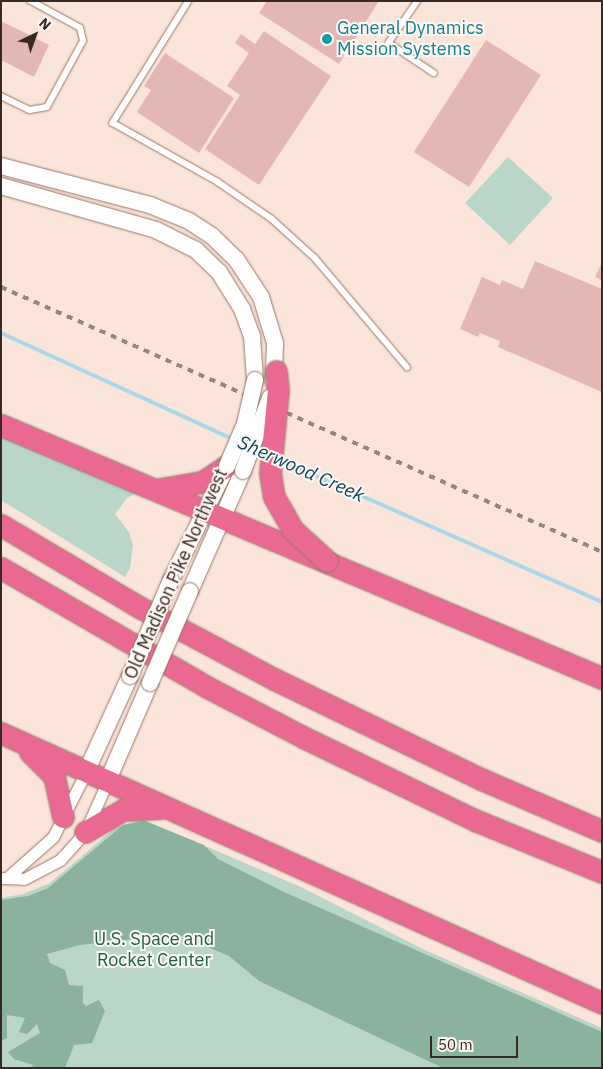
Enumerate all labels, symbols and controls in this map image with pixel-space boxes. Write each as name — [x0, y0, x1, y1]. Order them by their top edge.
north arrow — [10, 10, 60, 60]
text: N — [35, 14, 55, 34]
place label: General Dynamics Mission Systems — [337, 18, 484, 60]
marker: General Dynamics Mission Systems — [321, 33, 333, 45]
water label: Sherwood Creek — [234, 431, 368, 507]
street label: Old Madison Pike Northwest — [120, 465, 232, 683]
park label: U.S. Space and Rocket Center — [94, 929, 214, 972]
scale bar — [433, 1026, 520, 1058]
text: 50 m — [438, 1035, 473, 1054]

